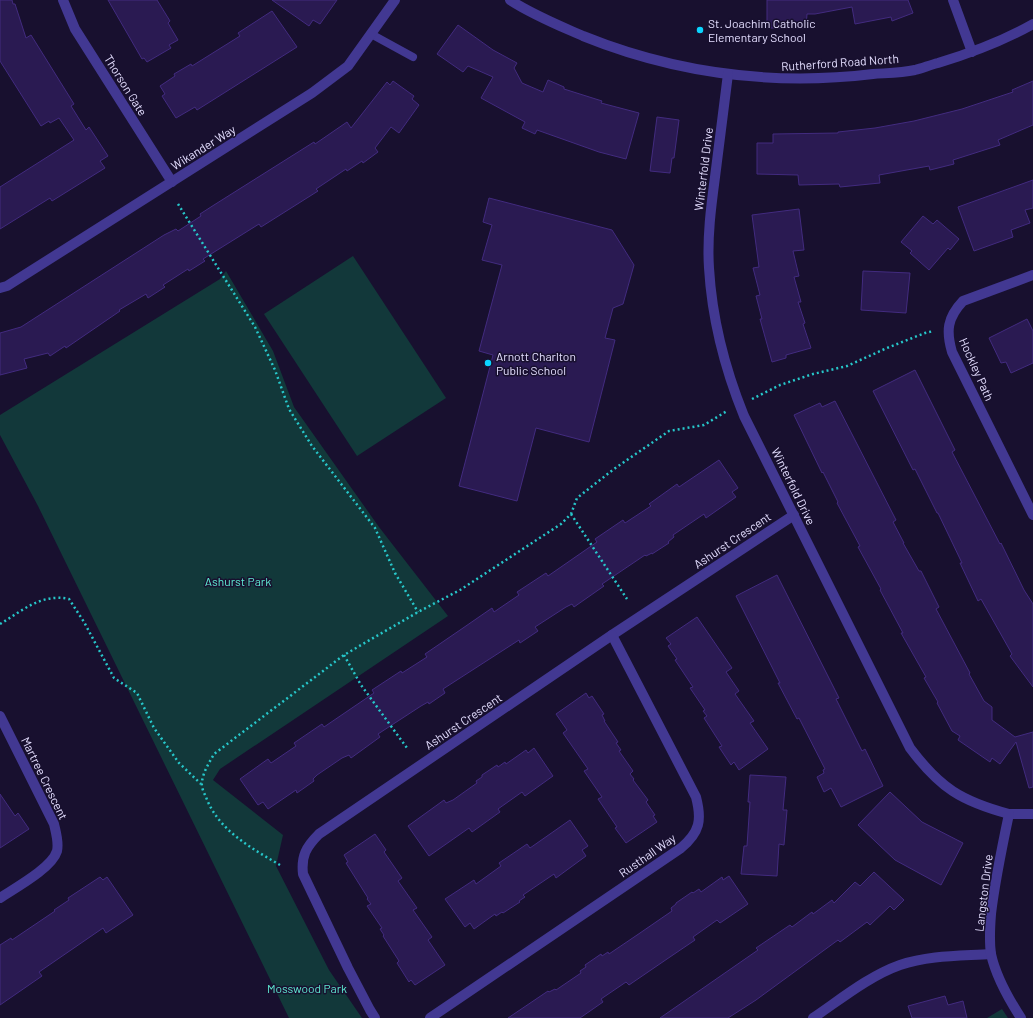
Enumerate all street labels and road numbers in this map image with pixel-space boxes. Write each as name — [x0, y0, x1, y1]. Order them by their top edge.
street label: Rutherford Road North — [781, 51, 899, 73]
street label: Thorson Gate — [102, 52, 150, 118]
street label: Wikander Way — [168, 121, 238, 172]
street label: Winterfold Drive — [691, 127, 715, 211]
street label: Hockley Path — [957, 335, 997, 403]
street label: Winterfold Drive — [769, 445, 819, 527]
street label: Ashurst Crescent — [691, 509, 773, 571]
street label: Ashurst Crescent — [422, 690, 504, 752]
street label: Martree Crescent — [19, 734, 71, 822]
street label: Rusthall Way — [616, 830, 678, 880]
street label: Langston Drive — [971, 854, 995, 932]

